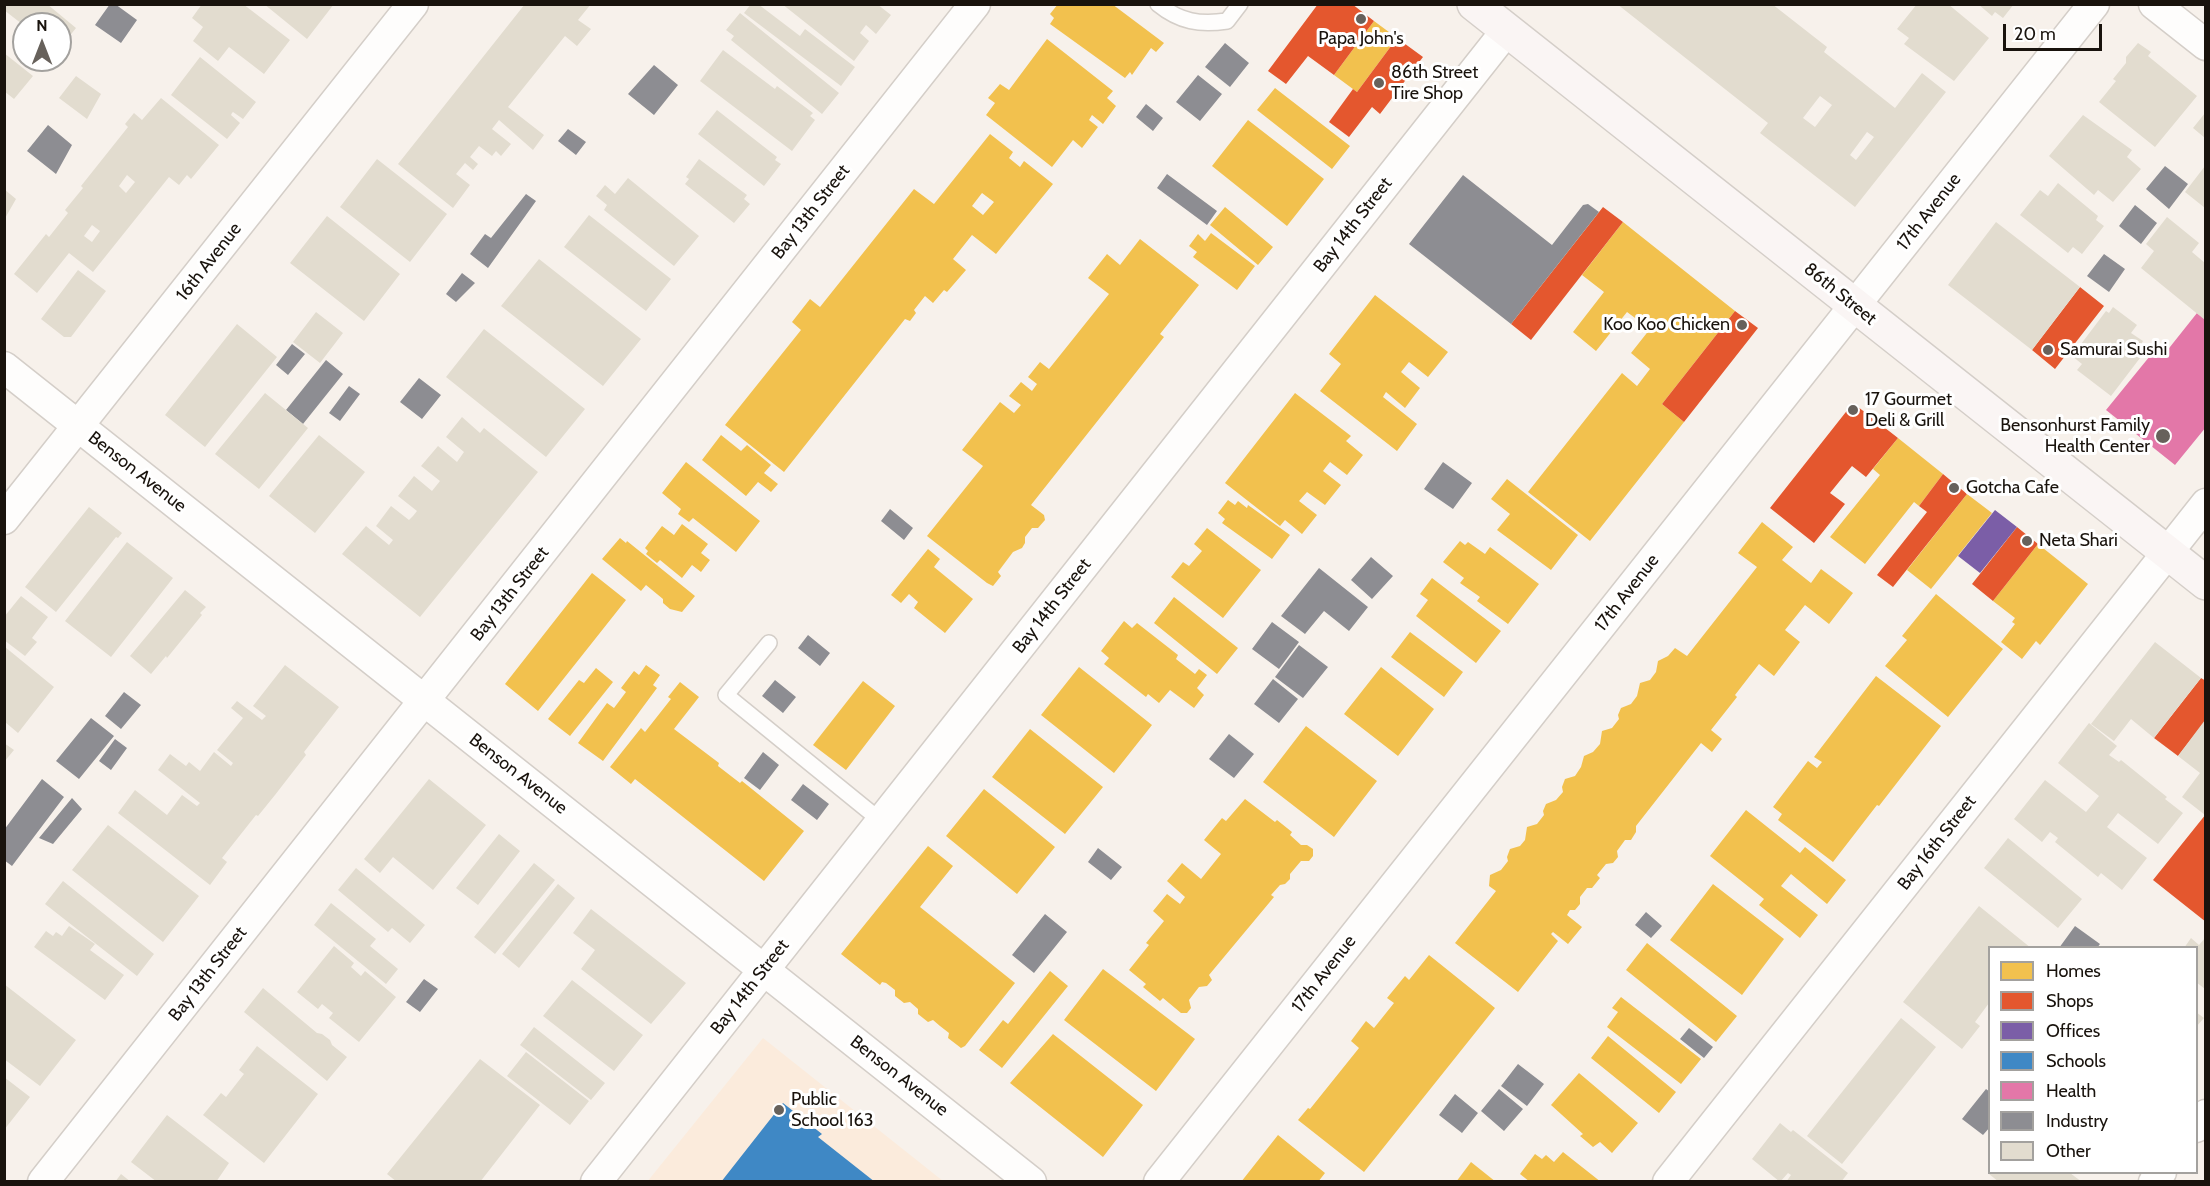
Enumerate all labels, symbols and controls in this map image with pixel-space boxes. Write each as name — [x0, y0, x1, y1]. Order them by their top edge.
north arrow — [12, 12, 72, 72]
marker: Papa John's — [1354, 12, 1368, 26]
scale bar — [2006, 12, 2105, 50]
text: N — [36, 16, 48, 35]
text: 20 m — [2014, 23, 2056, 45]
place label: Papa John's — [1318, 28, 1404, 50]
place label: 86th Street Tire Shop — [1391, 62, 1478, 104]
marker: 86th Street Tire Shop — [1372, 76, 1386, 90]
street label: Bay 13th Street — [767, 160, 855, 264]
street label: 17th Avenue — [1892, 169, 1966, 255]
street label: Bay 14th Street — [1309, 173, 1397, 277]
street label: 16th Avenue — [172, 219, 246, 305]
street label: 86th Street — [1799, 258, 1881, 330]
place label: Koo Koo Chicken — [1603, 314, 1730, 336]
marker: Koo Koo Chicken — [1735, 318, 1749, 332]
place label: Samurai Sushi — [2060, 339, 2167, 361]
marker: Samurai Sushi — [2041, 343, 2055, 357]
place label: 17 Gourmet Deli & Grill — [1865, 389, 1952, 432]
marker: 17 Gourmet Deli & Grill — [1846, 403, 1860, 417]
place label: Bensonhurst Family Health Center — [2000, 415, 2150, 458]
street label: Benson Avenue — [84, 427, 190, 517]
marker: Bensonhurst Family Health Center — [2154, 427, 2172, 445]
place label: Gotcha Cafe — [1966, 477, 2059, 499]
marker: Gotcha Cafe — [1947, 481, 1961, 495]
place label: Neta Shari — [2039, 530, 2118, 552]
marker: Neta Shari — [2020, 534, 2034, 548]
street label: Bay 13th Street — [466, 542, 554, 646]
street label: 17th Avenue — [1590, 550, 1664, 636]
street label: Bay 14th Street — [1008, 554, 1096, 658]
street label: Benson Avenue — [465, 729, 571, 819]
street label: Bay 16th Street — [1893, 791, 1981, 895]
street label: Bay 13th Street — [164, 922, 252, 1026]
street label: 17th Avenue — [1287, 931, 1361, 1017]
street label: Bay 14th Street — [706, 935, 794, 1039]
legend — [1988, 946, 2198, 1174]
text: Homes — [2046, 960, 2101, 982]
text: Shops — [2046, 990, 2094, 1012]
text: Offices — [2046, 1020, 2100, 1042]
street label: Benson Avenue — [846, 1031, 952, 1121]
text: Schools — [2046, 1050, 2106, 1072]
text: Health — [2046, 1080, 2096, 1102]
place label: Public School 163 — [791, 1089, 873, 1132]
marker: Public School 163 — [772, 1103, 786, 1117]
text: Industry — [2046, 1110, 2108, 1132]
text: Other — [2046, 1140, 2091, 1162]

